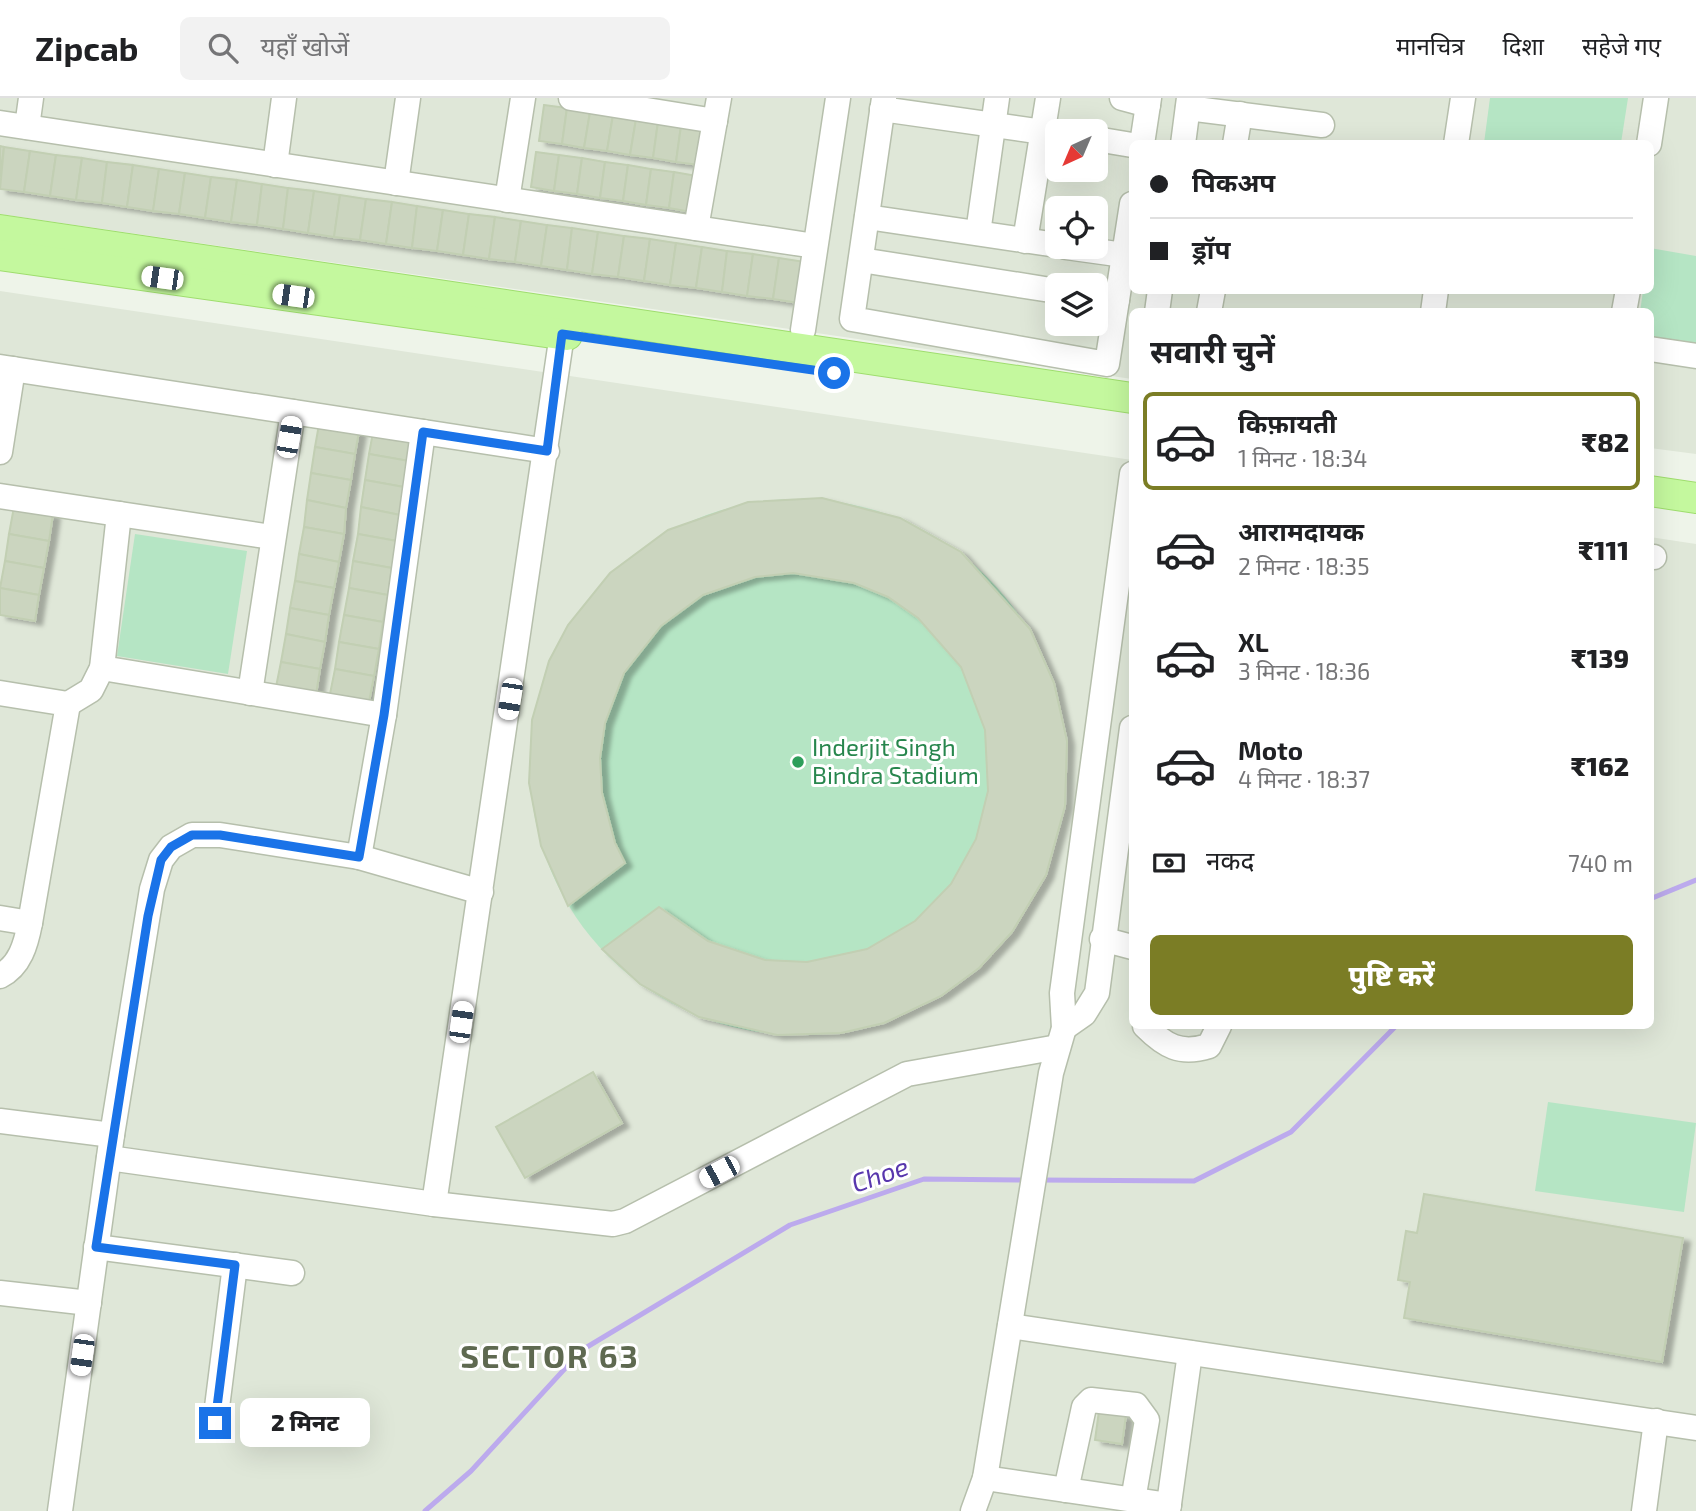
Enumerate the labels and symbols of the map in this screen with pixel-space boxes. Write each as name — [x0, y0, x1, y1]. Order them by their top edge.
north arrow — [1045, 119, 1108, 182]
car — [140, 265, 185, 291]
car — [271, 283, 316, 309]
route start — [818, 357, 850, 389]
car — [276, 414, 303, 460]
car — [497, 677, 524, 721]
place label: Inderjit Singh Bindra Stadium — [812, 732, 979, 789]
marker: Inderjit Singh Bindra Stadium — [790, 754, 806, 770]
car — [448, 1000, 475, 1044]
water label: Choe — [847, 1149, 912, 1198]
car — [696, 1153, 743, 1191]
car — [69, 1333, 96, 1377]
district label: SECTOR 63 — [460, 1336, 640, 1374]
callout: 2 मिनट — [240, 1398, 369, 1448]
route end — [199, 1407, 231, 1439]

